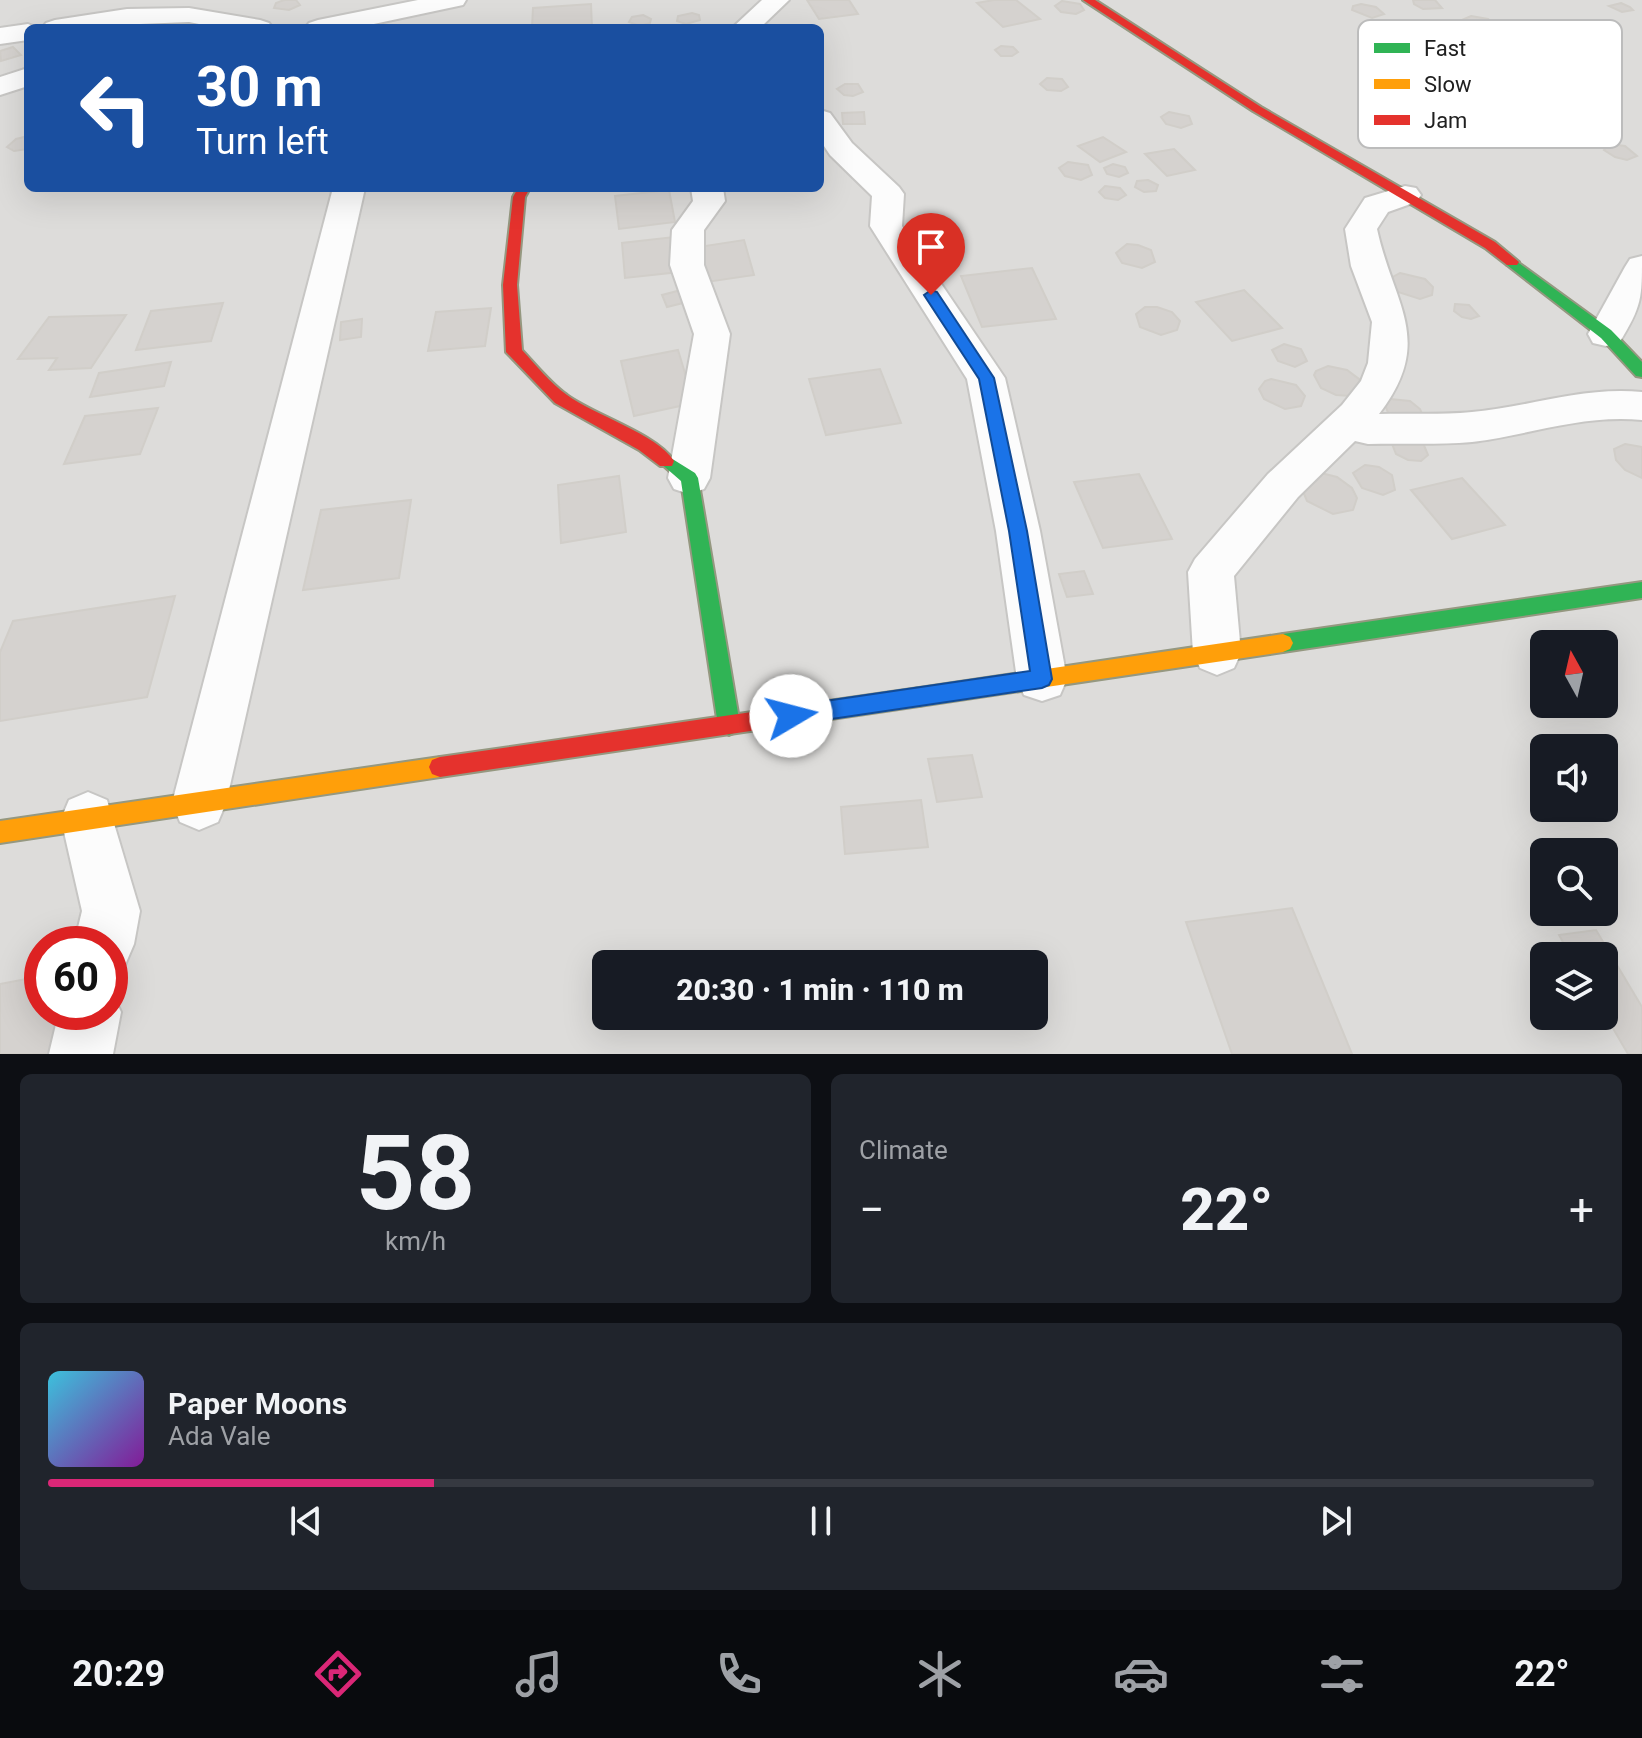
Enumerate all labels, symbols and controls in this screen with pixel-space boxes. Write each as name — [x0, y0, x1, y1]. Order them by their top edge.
legend — [1358, 20, 1622, 148]
text: Fast — [1424, 36, 1466, 61]
text: 30 m — [196, 54, 323, 120]
icon: left — [64, 56, 168, 160]
text: Slow — [1424, 72, 1472, 97]
text: Jam — [1424, 108, 1467, 133]
text: Turn left — [196, 121, 329, 163]
pin — [897, 213, 965, 295]
icon: arrive — [909, 225, 953, 269]
north arrow — [1530, 630, 1618, 718]
map controls — [1530, 630, 1618, 1030]
position arrow — [749, 674, 833, 758]
button: sound — [1530, 734, 1618, 822]
button: search — [1530, 838, 1618, 926]
speed limit sign: 60 — [24, 926, 128, 1030]
button: layers — [1530, 942, 1618, 1030]
text: 20:30 · 1 min · 110 m — [676, 972, 964, 1007]
text: 58 — [356, 1113, 475, 1234]
text: Climate — [859, 1135, 948, 1165]
text: 22° — [1180, 1174, 1273, 1245]
text: − — [859, 1184, 884, 1236]
text: + — [1569, 1184, 1594, 1236]
text: km/h — [385, 1226, 446, 1256]
text: Paper Moons — [168, 1386, 347, 1421]
text: Ada Vale — [168, 1421, 270, 1451]
icon: previous — [284, 1499, 328, 1543]
icon: pause — [799, 1499, 843, 1543]
icon: next — [1314, 1499, 1358, 1543]
icon: directions — [310, 1646, 366, 1702]
icon: music — [511, 1646, 567, 1702]
icon: phone — [711, 1646, 767, 1702]
icon: climate — [912, 1646, 968, 1702]
icon: car — [1113, 1646, 1169, 1702]
icon: filters — [1314, 1646, 1370, 1702]
text: 20:29 — [72, 1653, 165, 1695]
text: 22° — [1514, 1653, 1570, 1695]

